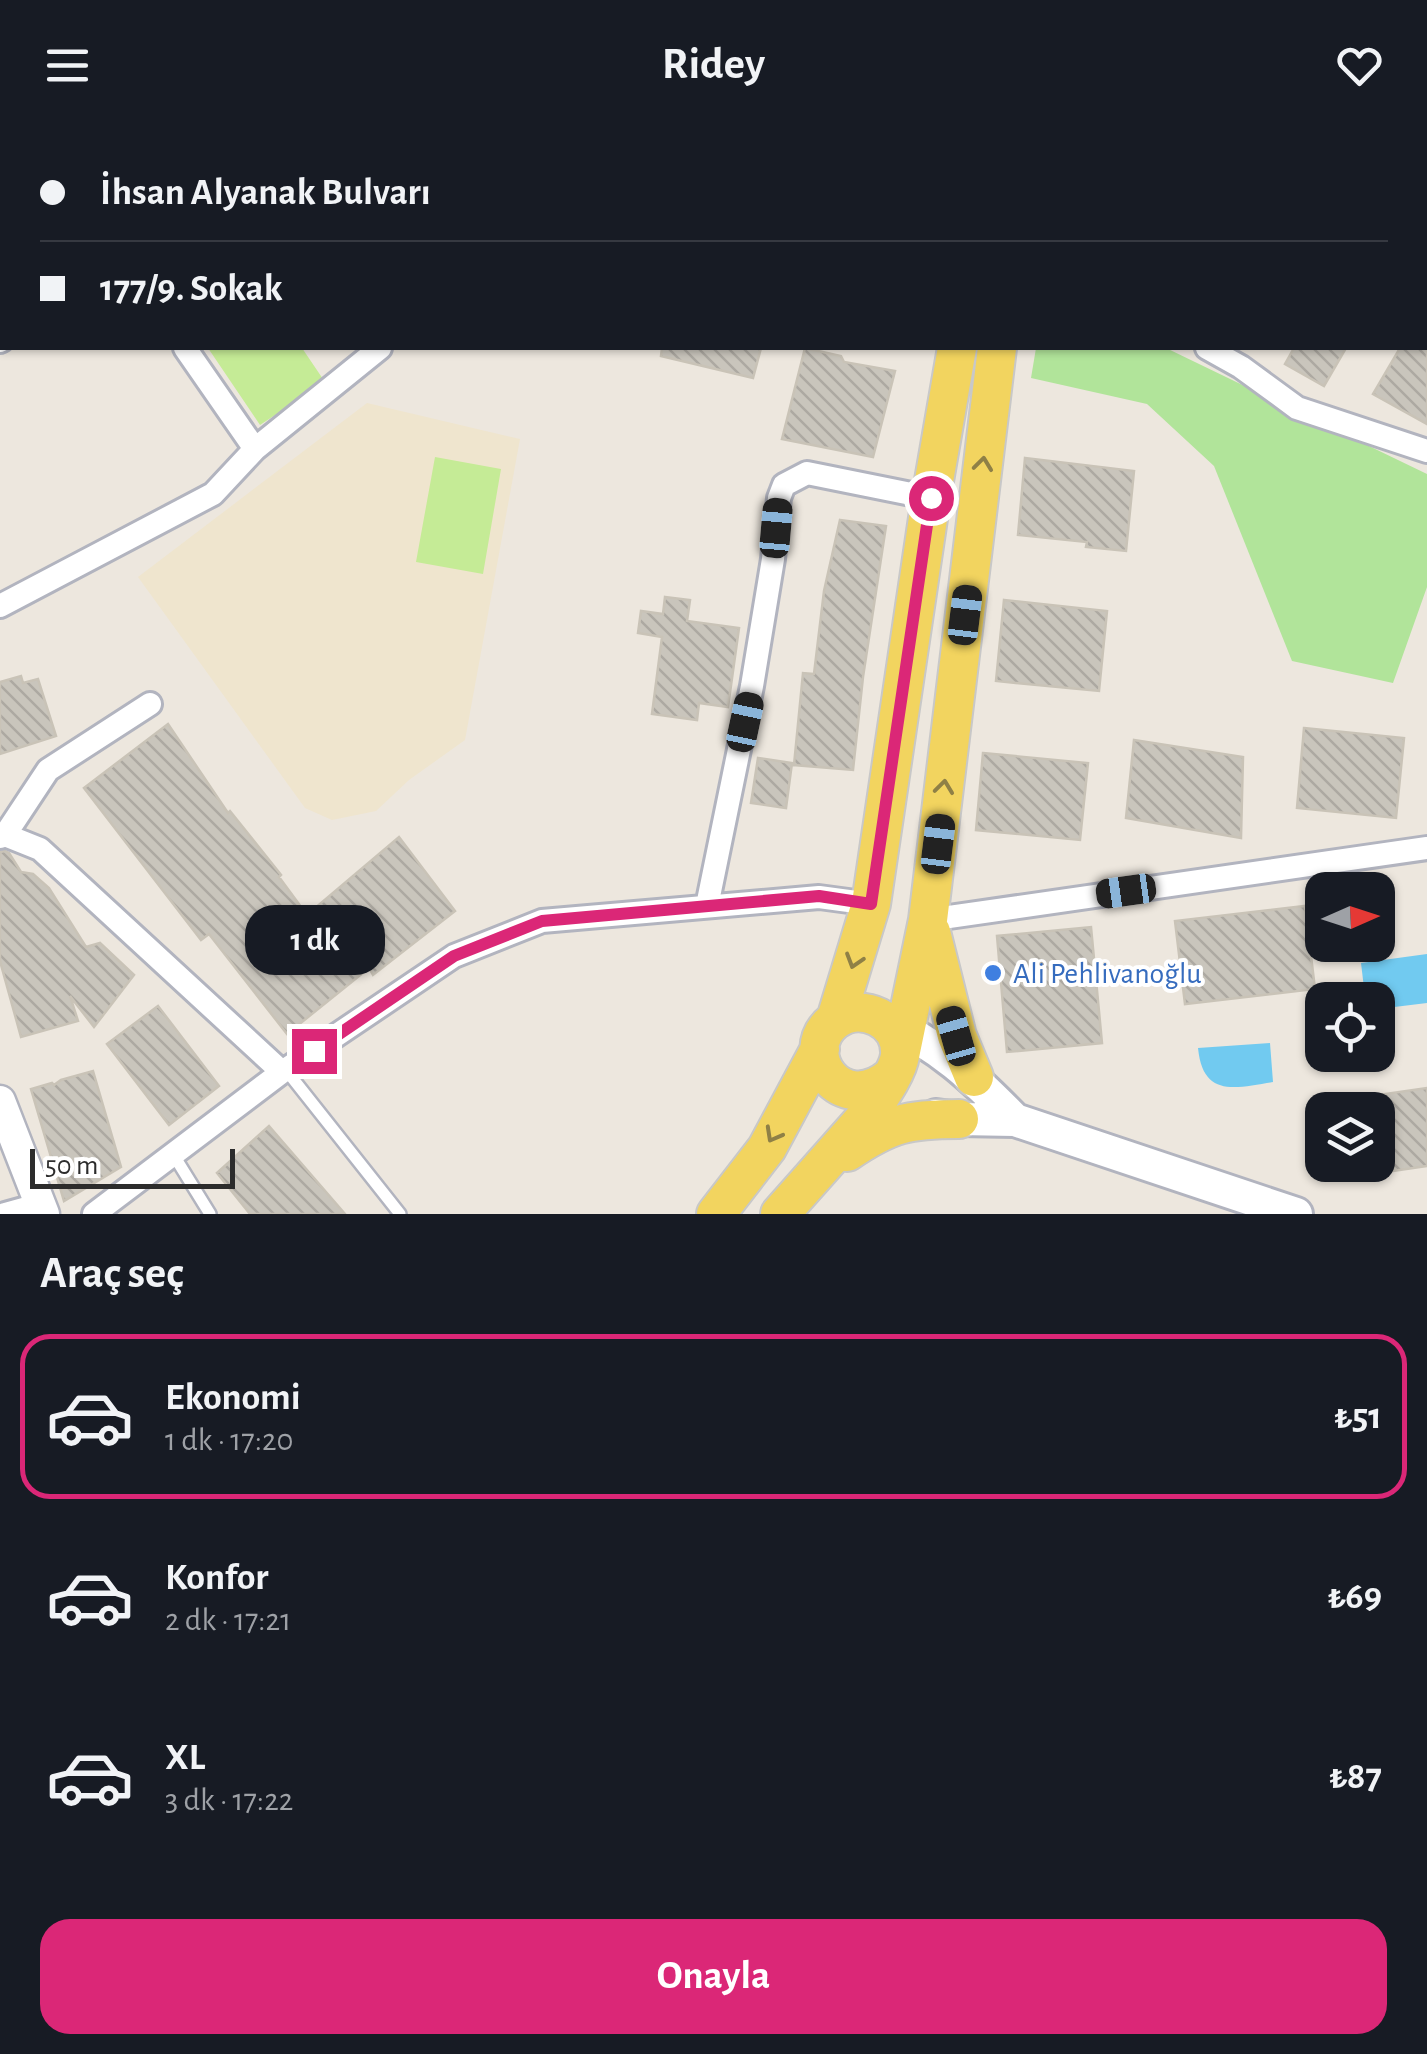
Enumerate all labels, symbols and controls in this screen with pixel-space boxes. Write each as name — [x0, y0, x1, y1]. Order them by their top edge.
icon: menu — [40, 38, 95, 93]
icon: heart — [1332, 38, 1387, 93]
text: Ridey — [662, 42, 765, 87]
text: İhsan Alyanak Bulvarı — [100, 174, 431, 212]
text: 177/9. Sokak — [100, 270, 282, 308]
one-way arrow — [972, 456, 993, 472]
route start — [909, 476, 954, 521]
car — [758, 497, 794, 559]
car — [946, 583, 984, 647]
car — [724, 690, 766, 754]
one-way arrow — [933, 779, 954, 795]
car — [919, 812, 957, 876]
car — [1094, 872, 1158, 910]
north arrow — [1305, 872, 1395, 962]
map controls — [1305, 872, 1395, 1182]
callout: 1 dk — [244, 906, 384, 976]
text: 1 dk — [290, 924, 340, 956]
one-way arrow — [845, 952, 866, 969]
place label: Ali Pehlivanoğlu — [1013, 959, 1202, 989]
marker: Ali Pehlivanoğlu — [982, 962, 1004, 984]
button: locate — [1305, 982, 1395, 1072]
car — [933, 1003, 979, 1069]
route end — [292, 1029, 337, 1074]
button: layers — [1305, 1092, 1395, 1182]
one-way arrow — [766, 1125, 786, 1143]
scale bar — [30, 1144, 235, 1188]
text: 50 m — [45, 1152, 99, 1180]
text: Araç seç — [40, 1251, 184, 1296]
icon: car — [45, 1372, 135, 1462]
text: Ekonomi — [165, 1379, 301, 1417]
text: ₺51 — [1334, 1398, 1382, 1436]
text: 1 dk · 17:20 — [165, 1424, 293, 1456]
icon: car — [45, 1552, 135, 1642]
text: Konfor — [165, 1559, 269, 1597]
text: ₺69 — [1327, 1578, 1382, 1616]
text: 2 dk · 17:21 — [165, 1604, 291, 1636]
icon: car — [45, 1732, 135, 1822]
text: XL — [165, 1739, 205, 1777]
text: ₺87 — [1329, 1758, 1382, 1796]
text: 3 dk · 17:22 — [165, 1784, 293, 1816]
button: Onayla — [40, 1919, 1387, 2034]

